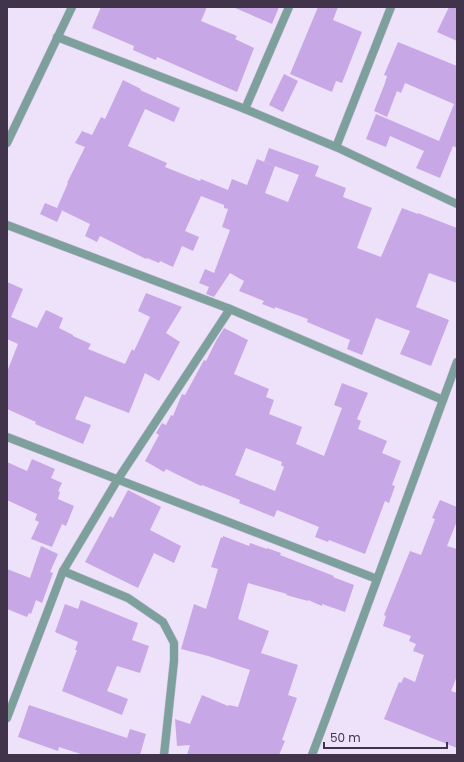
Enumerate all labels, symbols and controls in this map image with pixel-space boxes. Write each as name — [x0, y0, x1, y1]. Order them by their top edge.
scale bar — [324, 724, 447, 750]
text: 50 m — [330, 729, 361, 746]

